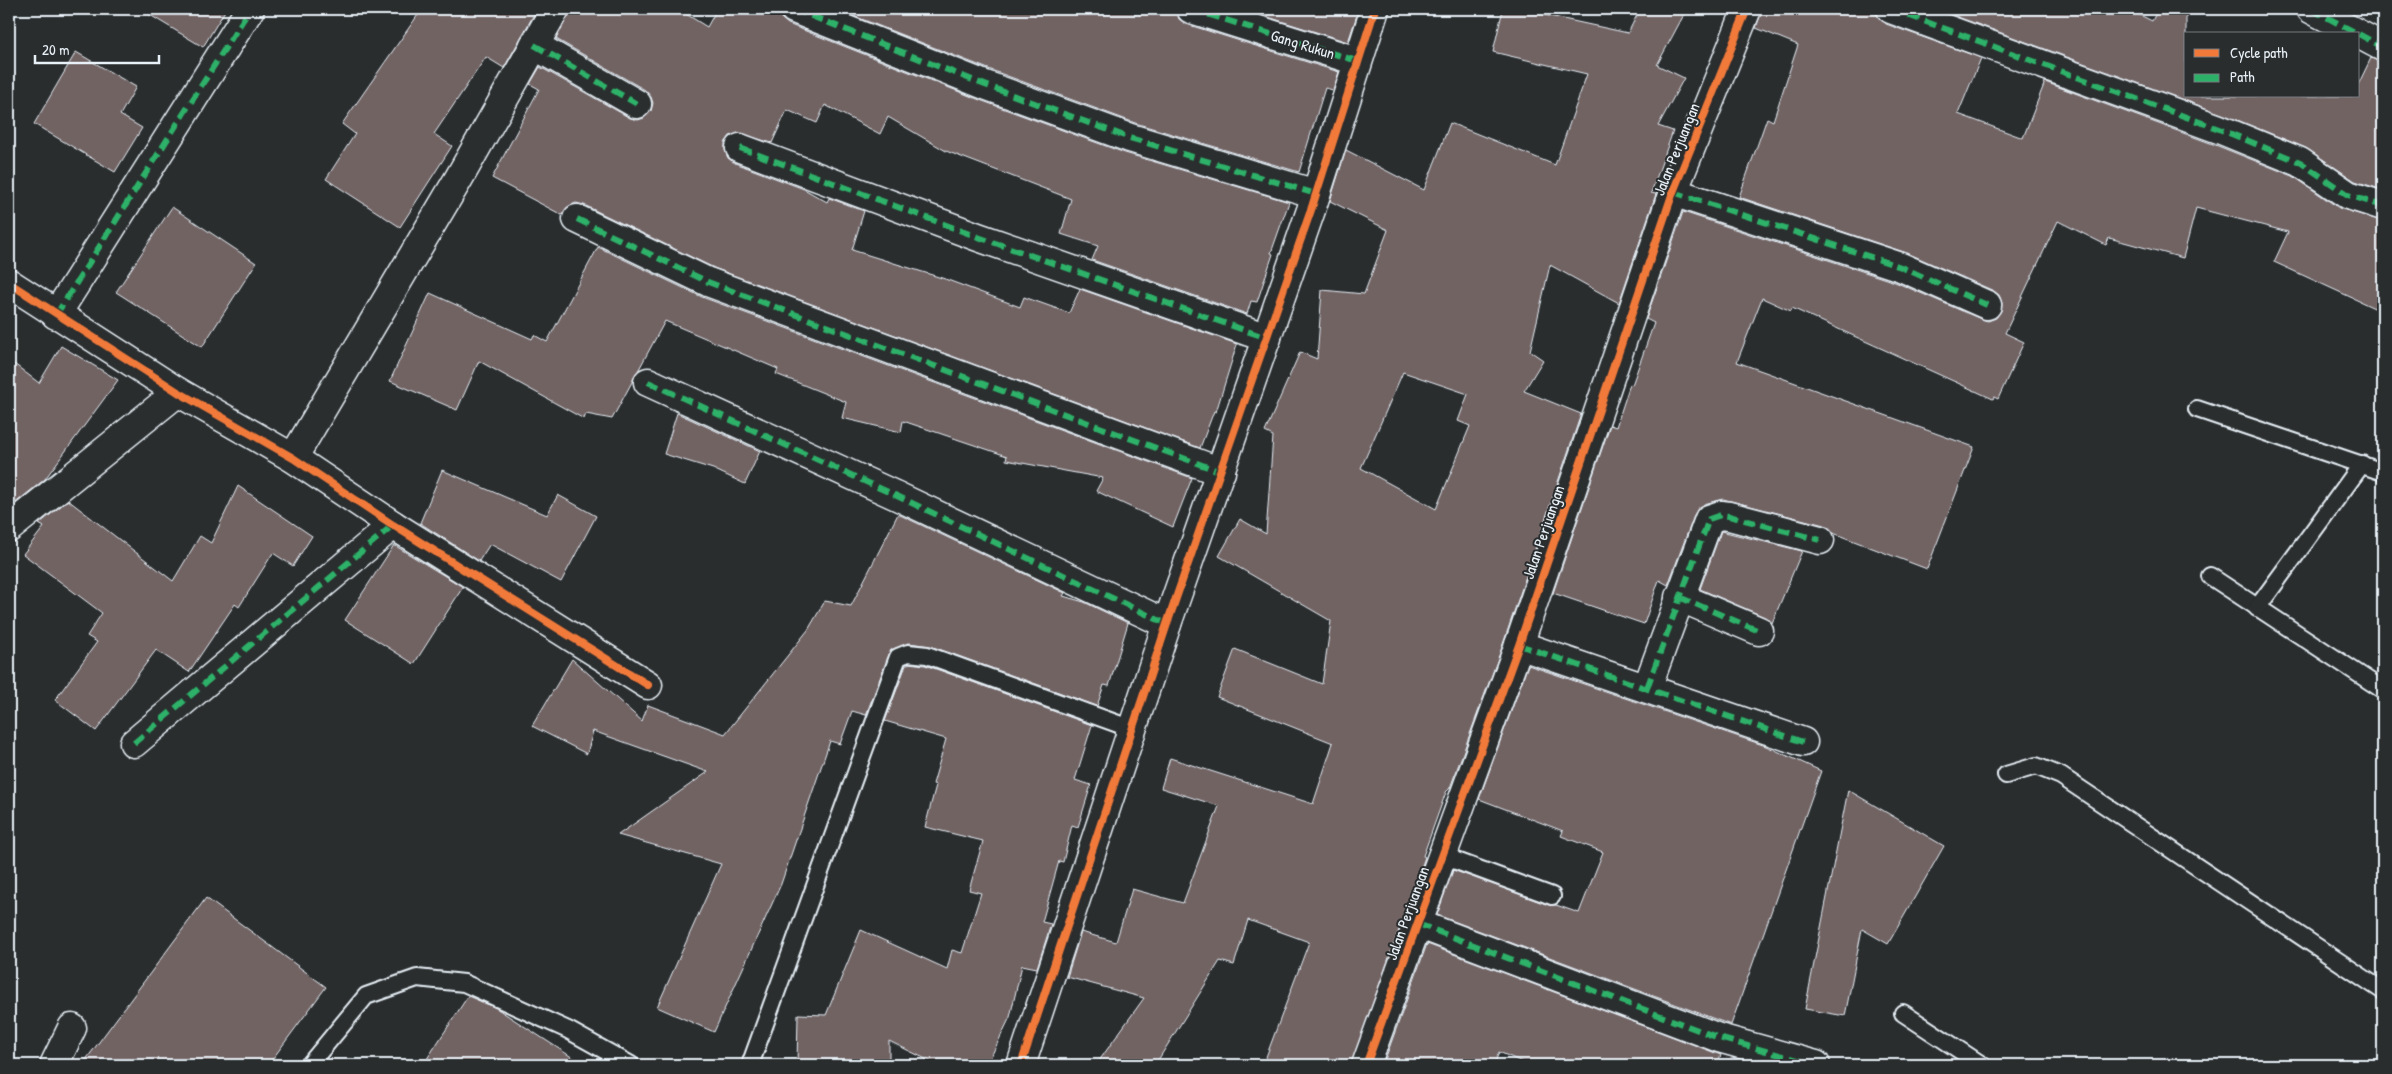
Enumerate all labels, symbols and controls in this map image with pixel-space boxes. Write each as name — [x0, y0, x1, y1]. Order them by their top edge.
street label: Gang Rukun — [1268, 24, 1338, 64]
scale bar — [35, 32, 159, 64]
legend — [2184, 32, 2360, 98]
text: 20 m — [42, 39, 69, 60]
text: Cycle path — [2230, 42, 2288, 63]
text: Path — [2230, 66, 2255, 87]
street label: Jalan Perjuangan — [1647, 99, 1705, 199]
street label: Jalan Perjuangan — [1517, 482, 1569, 582]
street label: Jalan Perjuangan — [1380, 863, 1434, 963]

